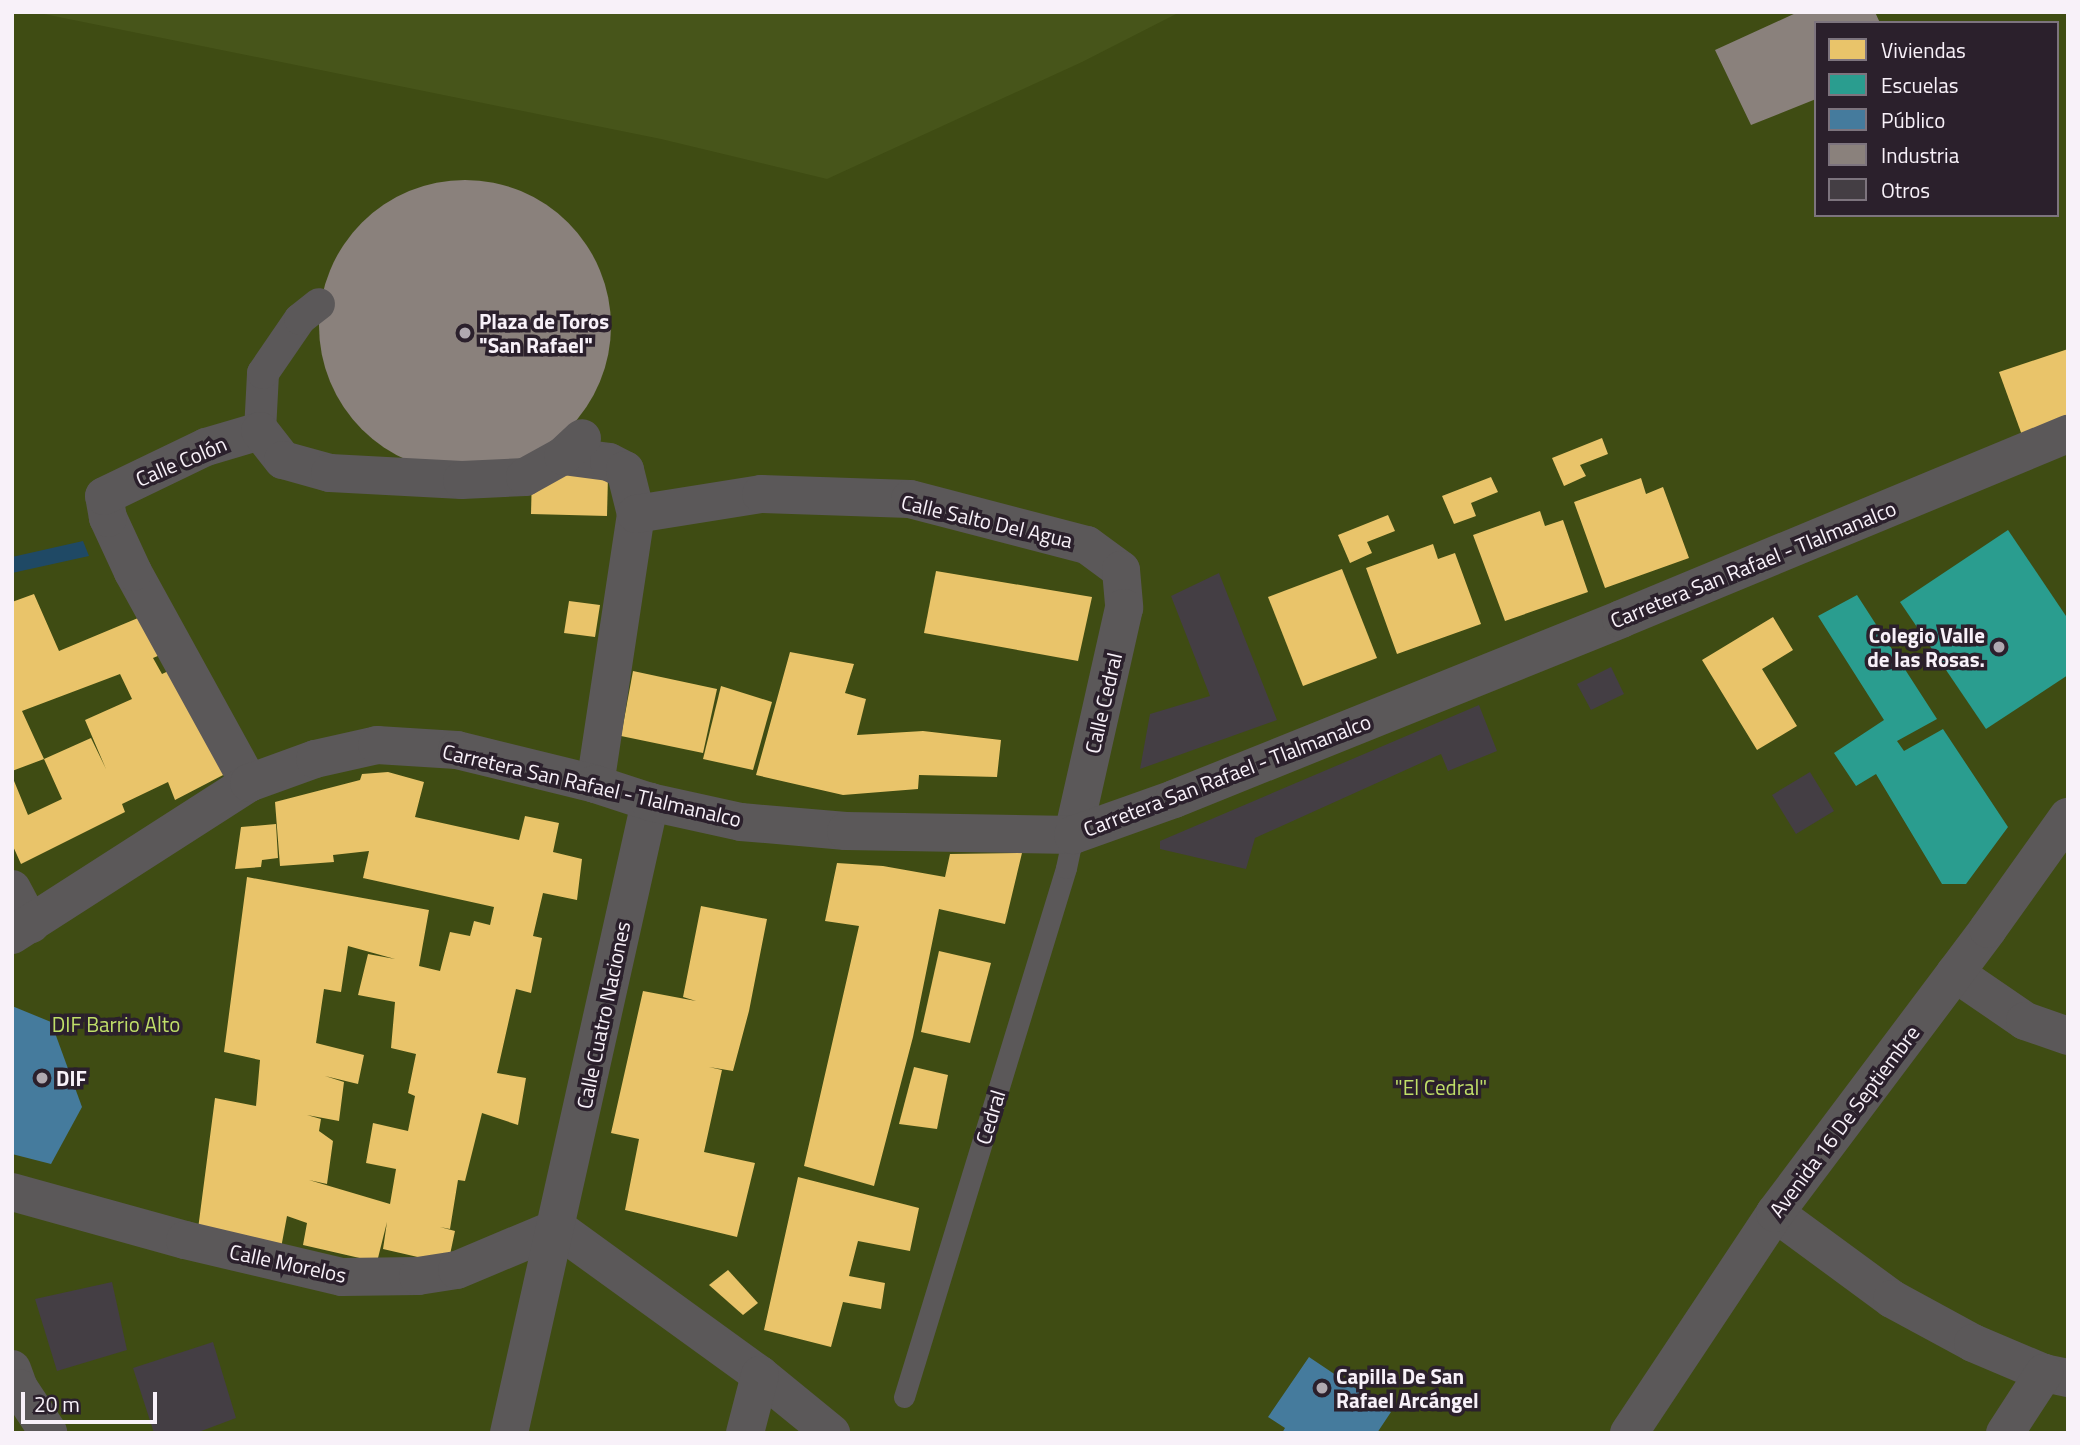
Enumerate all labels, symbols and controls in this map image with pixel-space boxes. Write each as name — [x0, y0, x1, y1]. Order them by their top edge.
legend — [1814, 21, 2059, 217]
text: Viviendas — [1881, 34, 1966, 66]
text: Escuelas — [1881, 69, 1958, 101]
text: Público — [1881, 104, 1945, 136]
text: Industria — [1881, 139, 1959, 171]
text: Otros — [1881, 174, 1930, 206]
place label: Plaza de Toros "San Rafael" — [479, 308, 609, 358]
marker: Plaza de Toros "San Rafael" — [457, 325, 473, 341]
street label: Calle Colón — [132, 431, 230, 491]
street label: Calle Salto Del Agua — [899, 489, 1075, 553]
street label: Carretera San Rafael - Tlalmanalco — [1606, 495, 1900, 633]
place label: Colegio Valle de las Rosas. — [1867, 622, 1985, 672]
marker: Colegio Valle de las Rosas. — [1991, 639, 2007, 655]
street label: Calle Cedral — [1079, 650, 1127, 756]
street label: Carretera San Rafael - Tlalmanalco — [1080, 708, 1374, 842]
street label: Carretera San Rafael - Tlalmanalco — [440, 738, 744, 832]
street label: Calle Cuatro Naciones — [571, 919, 635, 1111]
park label: DIF Barrio Alto — [52, 1011, 180, 1037]
street label: Avenida 16 De Septiembre — [1764, 1020, 1924, 1222]
place label: DIF — [56, 1065, 87, 1091]
marker: DIF — [34, 1070, 50, 1086]
park label: "El Cedral" — [1395, 1074, 1487, 1100]
street label: Cedral — [970, 1087, 1010, 1147]
street label: Calle Morelos — [227, 1238, 349, 1288]
place label: Capilla De San Rafael Arcángel — [1336, 1363, 1479, 1413]
scale bar — [24, 1378, 161, 1422]
marker: Capilla De San Rafael Arcángel — [1314, 1380, 1330, 1396]
text: 20 m — [34, 1388, 80, 1420]

